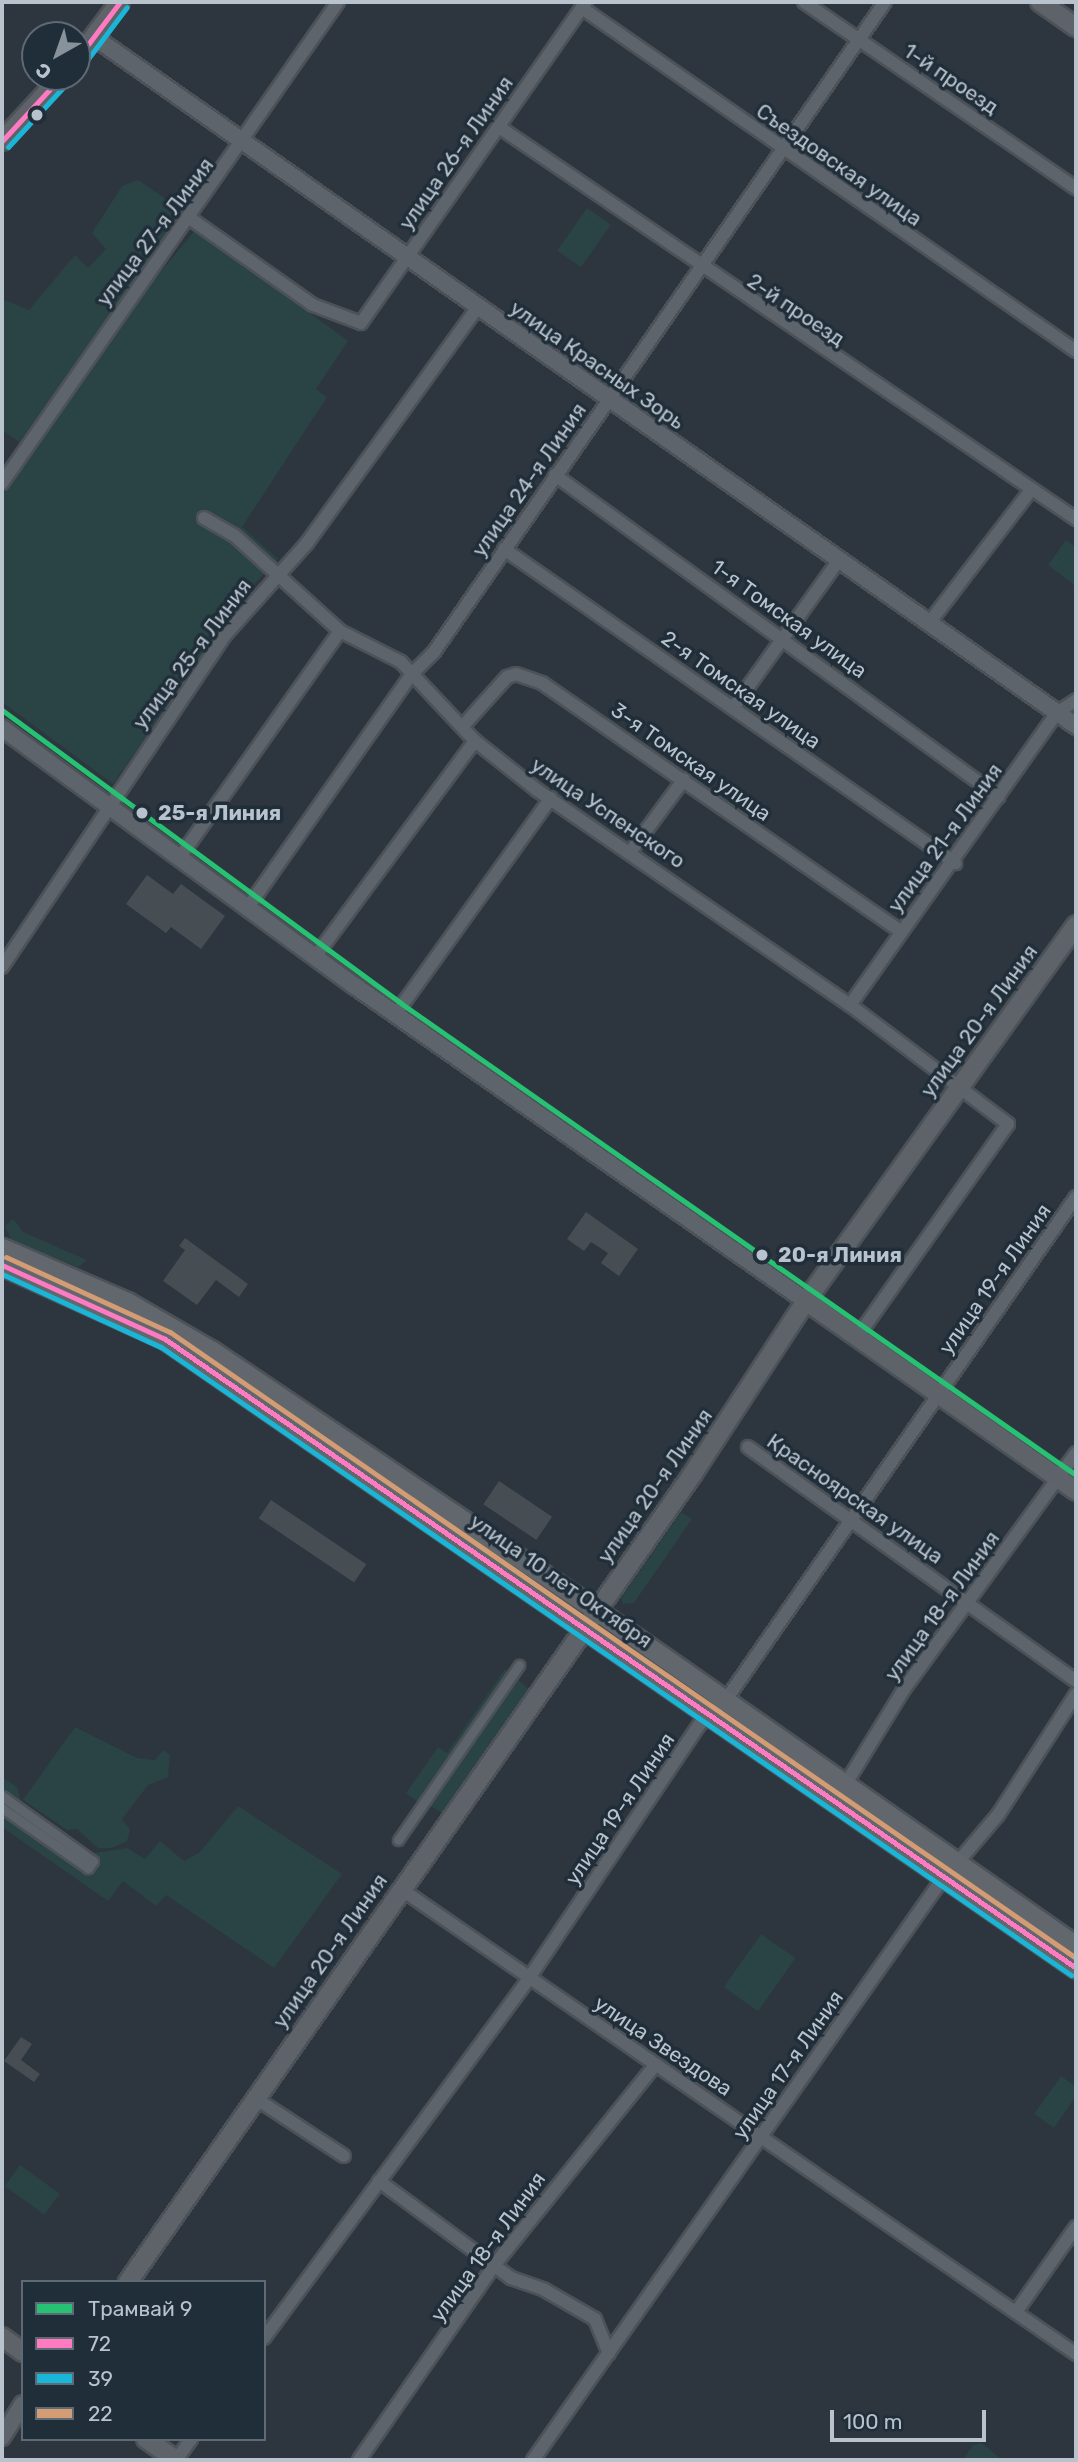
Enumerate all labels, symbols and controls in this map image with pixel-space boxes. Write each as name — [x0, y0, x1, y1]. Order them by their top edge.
north arrow — [21, 21, 91, 91]
street label: 1-й проезд — [899, 38, 1003, 120]
text: С — [31, 58, 56, 84]
street label: улица 26-я Линия — [394, 71, 518, 235]
street label: Съездовская улица — [751, 98, 927, 232]
unlabelled marker — [30, 108, 44, 122]
street label: улица 27-я Линия — [91, 153, 219, 311]
street label: 2-й проезд — [743, 268, 849, 352]
street label: улица Красных Зорь — [505, 295, 689, 435]
street label: улица 24-я Линия — [466, 398, 592, 562]
street label: 1-я Томская улица — [706, 554, 872, 684]
street label: улица 25-я Линия — [127, 574, 257, 734]
street label: 2-я Томская улица — [657, 626, 825, 754]
street label: 3-я Томская улица — [606, 697, 776, 827]
street label: улица Успенского — [526, 752, 690, 874]
street label: улица 21-я Линия — [882, 758, 1008, 918]
place label: 25-я Линия — [158, 800, 281, 826]
marker: 25-я Линия — [132, 803, 152, 823]
street label: улица 20-я Линия — [915, 940, 1043, 1102]
street label: улица 19-я Линия — [934, 1199, 1056, 1359]
place label: 20-я Линия — [778, 1242, 902, 1268]
marker: 20-я Линия — [752, 1245, 772, 1265]
street label: улица 20-я Линия — [592, 1404, 718, 1568]
street label: Красноярская улица — [762, 1429, 948, 1569]
street label: улица 10 лет Октября — [465, 1509, 657, 1653]
street label: улица 18-я Линия — [879, 1526, 1005, 1686]
street label: улица 19-я Линия — [560, 1728, 680, 1890]
street label: улица 20-я Линия — [267, 1869, 393, 2033]
street label: улица 17-я Линия — [727, 1986, 849, 2144]
street label: улица Звездова — [589, 1991, 737, 2101]
street label: улица 18-я Линия — [425, 2167, 551, 2327]
legend — [21, 2280, 266, 2441]
text: Трамвай 9 — [88, 2296, 192, 2321]
text: 72 — [88, 2331, 111, 2356]
text: 39 — [88, 2366, 113, 2391]
scale bar — [833, 2396, 989, 2440]
text: 22 — [88, 2401, 113, 2426]
text: 100 m — [843, 2409, 902, 2434]

